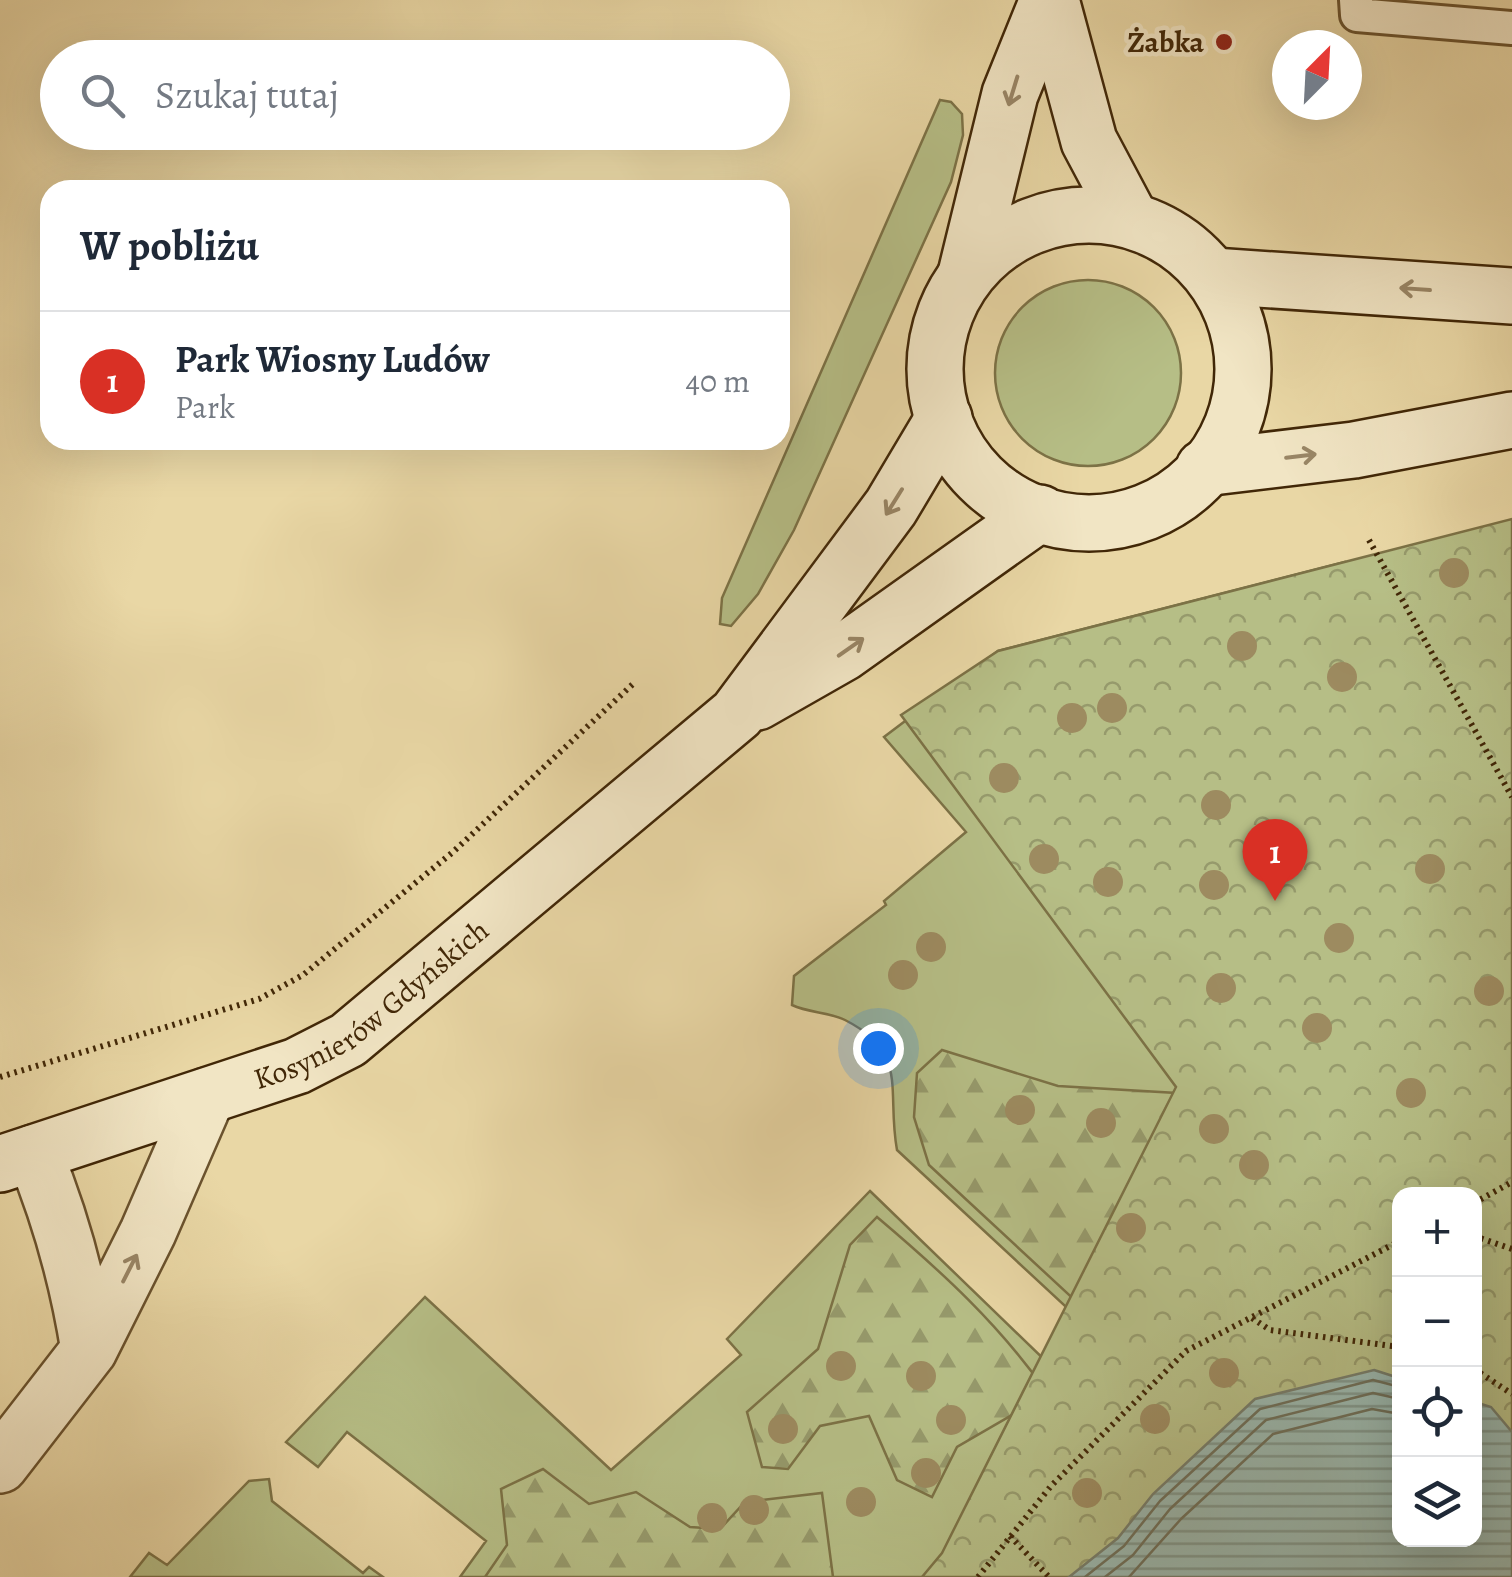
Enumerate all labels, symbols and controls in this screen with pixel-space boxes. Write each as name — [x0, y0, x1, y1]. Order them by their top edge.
place label: Żabka — [1127, 22, 1204, 62]
north arrow — [1272, 30, 1362, 120]
marker: Żabka — [1213, 31, 1235, 53]
search box — [40, 40, 790, 150]
icon: search — [75, 68, 130, 123]
text: Szukaj tutaj — [155, 69, 339, 121]
one-way arrow — [1003, 74, 1021, 106]
text: W pobliżu — [80, 217, 259, 274]
one-way arrow — [1399, 279, 1431, 298]
text: Park Wiosny Ludów — [175, 333, 490, 385]
text: 1 — [107, 359, 118, 403]
text: 40 m — [685, 359, 750, 403]
text: Park — [175, 385, 235, 429]
one-way arrow — [1284, 446, 1316, 465]
one-way arrow — [883, 487, 904, 515]
one-way arrow — [837, 637, 864, 658]
pin: 1 — [1242, 818, 1308, 901]
street label: Kosynierów Gdyńskich — [248, 910, 497, 1099]
your location — [853, 1023, 904, 1074]
map controls — [1392, 1187, 1482, 1547]
button: + — [1392, 1187, 1482, 1277]
one-way arrow — [122, 1253, 141, 1283]
button: − — [1392, 1277, 1482, 1367]
button: locate — [1392, 1367, 1482, 1457]
button: layers — [1392, 1457, 1482, 1547]

